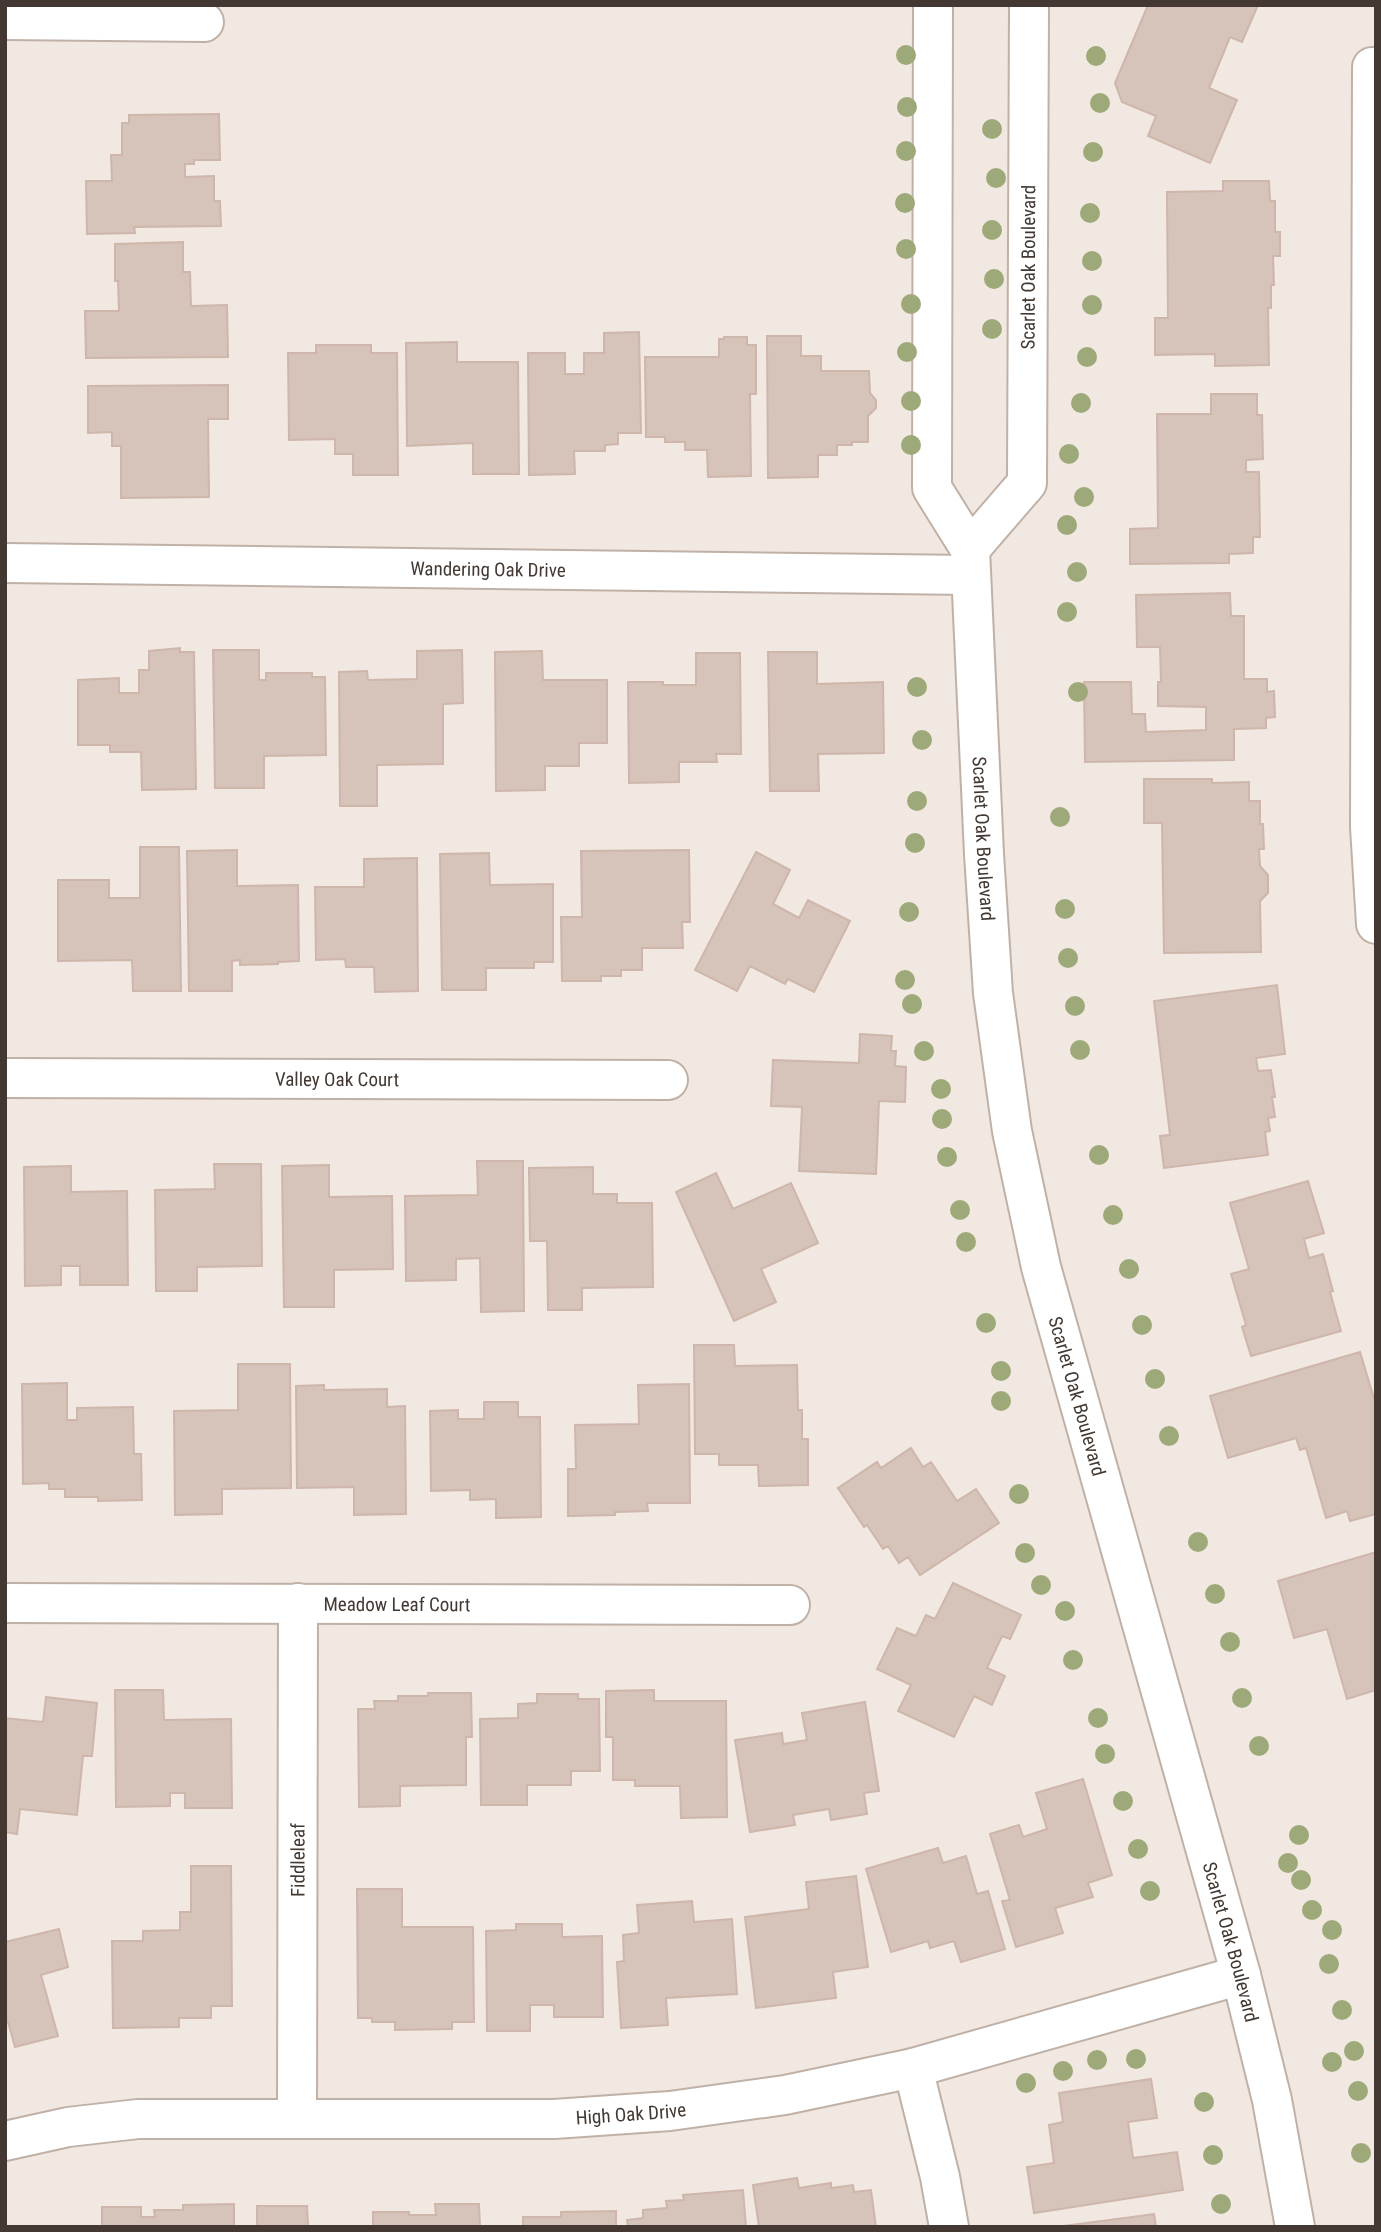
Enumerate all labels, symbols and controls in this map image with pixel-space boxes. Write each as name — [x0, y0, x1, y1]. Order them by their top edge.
street label: Scarlet Oak Boulevard — [1017, 185, 1040, 350]
street label: Wandering Oak Drive — [410, 557, 566, 582]
street label: Scarlet Oak Boulevard — [968, 756, 999, 922]
street label: Valley Oak Court — [275, 1068, 399, 1091]
street label: Scarlet Oak Boulevard — [1044, 1314, 1110, 1479]
street label: Meadow Leaf Court — [323, 1593, 471, 1616]
street label: Fiddleleaf — [286, 1823, 310, 1897]
street label: Scarlet Oak Boulevard — [1198, 1859, 1263, 2024]
street label: High Oak Drive — [575, 2098, 688, 2129]

